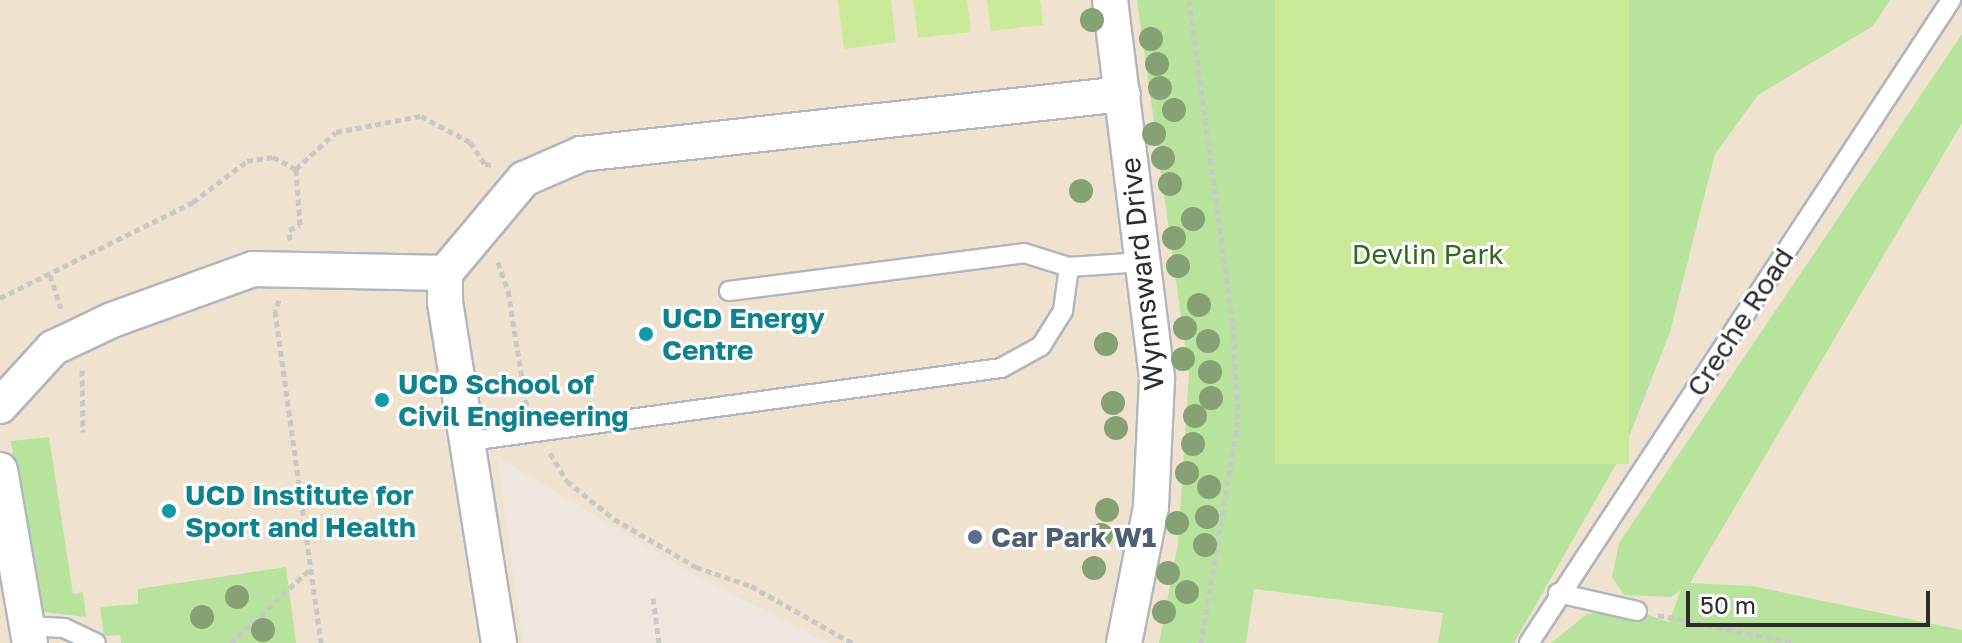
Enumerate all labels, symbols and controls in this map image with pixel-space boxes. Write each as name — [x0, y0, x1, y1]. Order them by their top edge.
street label: Wynnsward Drive — [1113, 156, 1171, 392]
park label: Devlin Park — [1352, 237, 1504, 271]
street label: Creche Road — [1680, 241, 1800, 403]
place label: UCD Energy Centre — [662, 301, 825, 367]
marker: UCD Energy Centre — [637, 325, 655, 343]
place label: UCD School of Civil Engineering — [398, 367, 628, 433]
marker: UCD School of Civil Engineering — [373, 391, 391, 409]
place label: UCD Institute for Sport and Health — [185, 478, 416, 544]
marker: UCD Institute for Sport and Health — [160, 502, 178, 520]
place label: Car Park W1 — [991, 520, 1156, 554]
marker: Car Park W1 — [966, 528, 984, 546]
scale bar — [1690, 575, 1934, 625]
text: 50 m — [1700, 590, 1756, 619]

